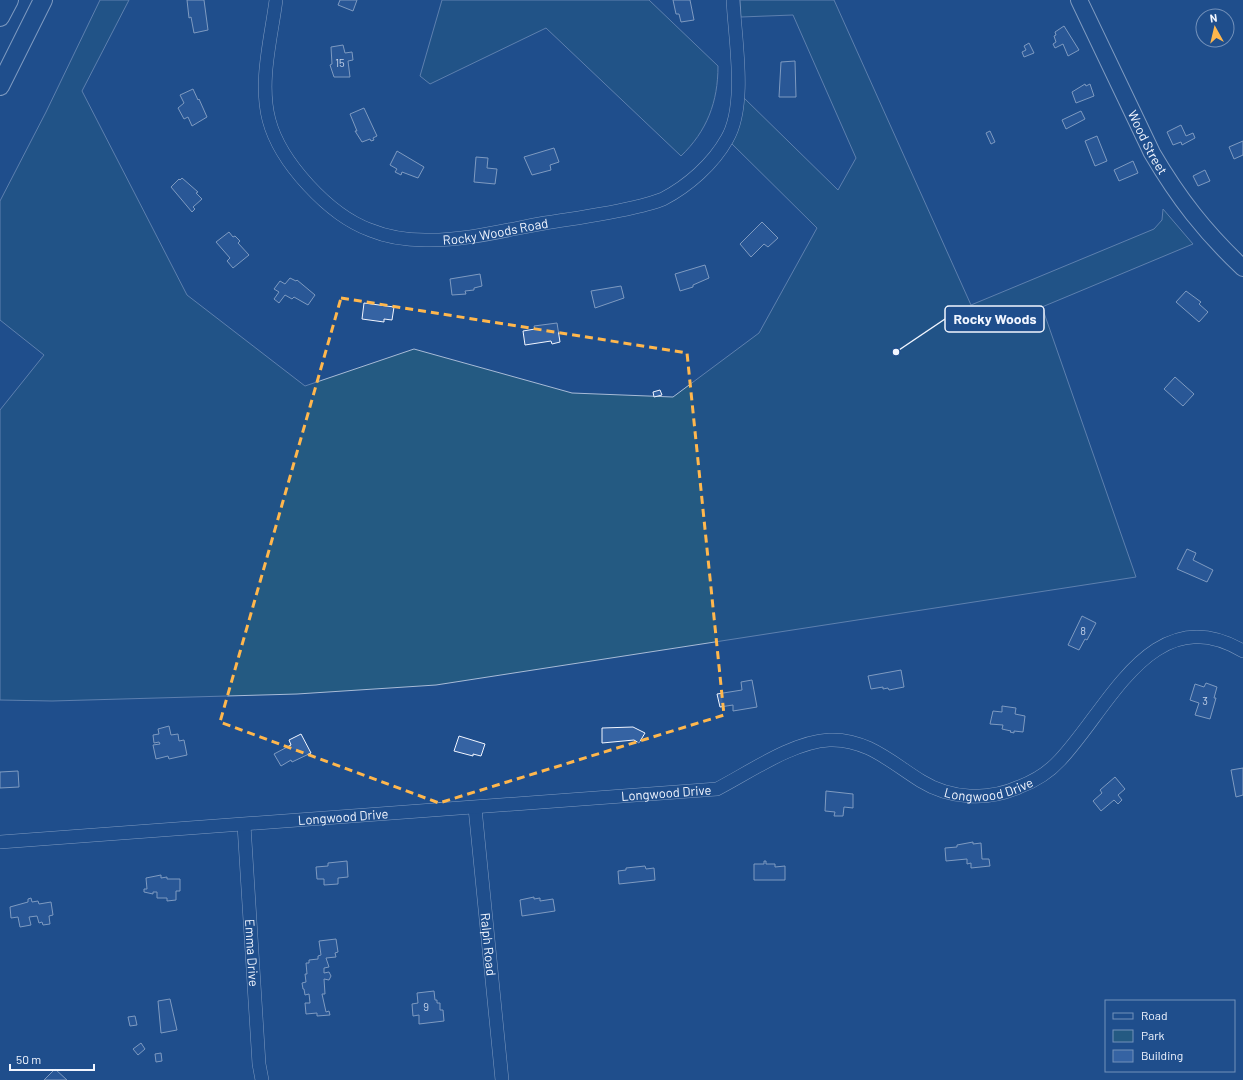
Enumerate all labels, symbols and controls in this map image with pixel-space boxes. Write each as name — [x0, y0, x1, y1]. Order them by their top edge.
north arrow — [1195, 8, 1235, 48]
text: N — [1209, 11, 1218, 25]
house number: 15 — [335, 56, 345, 69]
street label: Wood Street — [1125, 107, 1171, 177]
street label: Rocky Woods Road — [442, 215, 549, 248]
callout: Rocky Woods — [945, 306, 1044, 332]
text: Rocky Woods — [953, 310, 1037, 327]
house number: 8 — [1080, 624, 1086, 637]
house number: 3 — [1202, 694, 1208, 707]
street label: Longwood Drive — [942, 774, 1036, 804]
street label: Longwood Drive — [620, 781, 712, 804]
street label: Longwood Drive — [297, 805, 389, 828]
street label: Ralph Road — [477, 912, 500, 977]
street label: Emma Drive — [242, 918, 262, 987]
house number: 9 — [423, 1000, 429, 1013]
legend — [1105, 1000, 1235, 1072]
text: Road — [1141, 1008, 1168, 1022]
text: Park — [1141, 1028, 1165, 1042]
scale bar — [10, 1046, 94, 1072]
text: Building — [1141, 1048, 1183, 1062]
text: 50 m — [16, 1052, 41, 1066]

